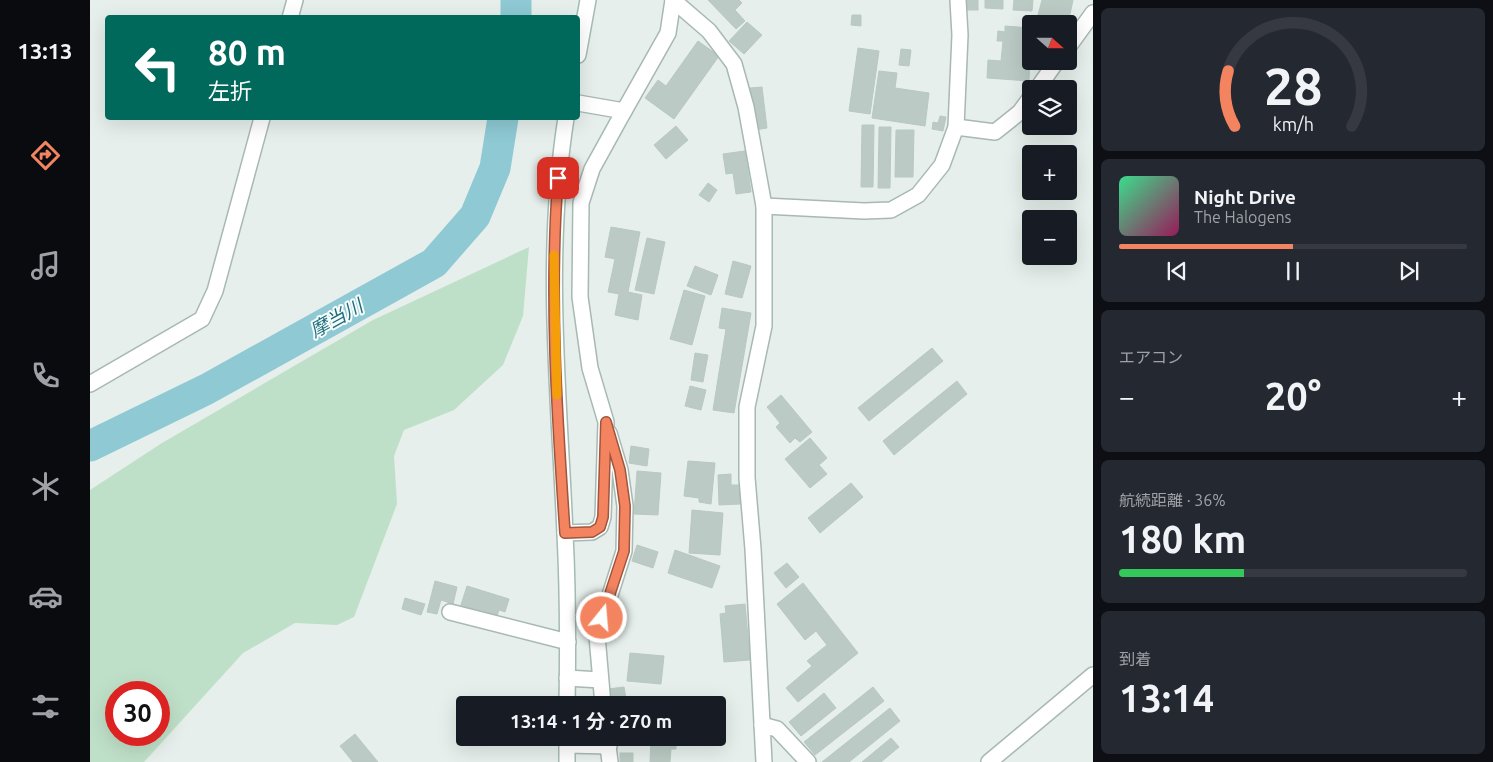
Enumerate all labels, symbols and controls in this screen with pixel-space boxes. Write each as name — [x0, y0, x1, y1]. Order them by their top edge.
north arrow — [1022, 15, 1078, 70]
map controls — [1022, 15, 1077, 265]
text: 80 m — [208, 32, 286, 72]
icon: left — [125, 35, 190, 100]
text: 13:13 — [17, 38, 73, 63]
text: 28 — [1264, 57, 1322, 115]
text: 左折 — [208, 78, 252, 103]
button: layers — [1022, 80, 1077, 135]
text: km/h — [1272, 114, 1314, 134]
icon: directions — [28, 138, 63, 173]
button: + — [1022, 145, 1077, 200]
pin — [537, 157, 579, 199]
icon: arrive — [544, 164, 572, 192]
text: Night Drive — [1194, 186, 1296, 208]
text: The Halogens — [1194, 208, 1292, 226]
button: − — [1022, 210, 1077, 265]
icon: music — [28, 248, 63, 283]
icon: previous — [1163, 257, 1191, 285]
icon: pause — [1279, 257, 1307, 285]
icon: next — [1395, 257, 1423, 285]
water label: 摩当川 — [306, 294, 368, 341]
text: エアコン — [1119, 348, 1183, 366]
icon: phone — [28, 358, 63, 393]
text: 20° — [1265, 375, 1321, 417]
text: − — [1119, 381, 1135, 412]
text: + — [1451, 381, 1467, 412]
icon: climate — [28, 469, 63, 504]
text: 航続距離 · 36% — [1119, 491, 1226, 509]
text: 180 km — [1119, 518, 1246, 560]
icon: car — [28, 579, 63, 614]
position arrow — [575, 591, 627, 643]
text: 到着 — [1119, 650, 1151, 668]
text: 13:14 — [1119, 677, 1214, 719]
speed limit sign: 30 — [105, 681, 170, 746]
icon: filters — [28, 689, 63, 724]
text: 13:14 · 1 分 · 270 m — [510, 710, 672, 732]

